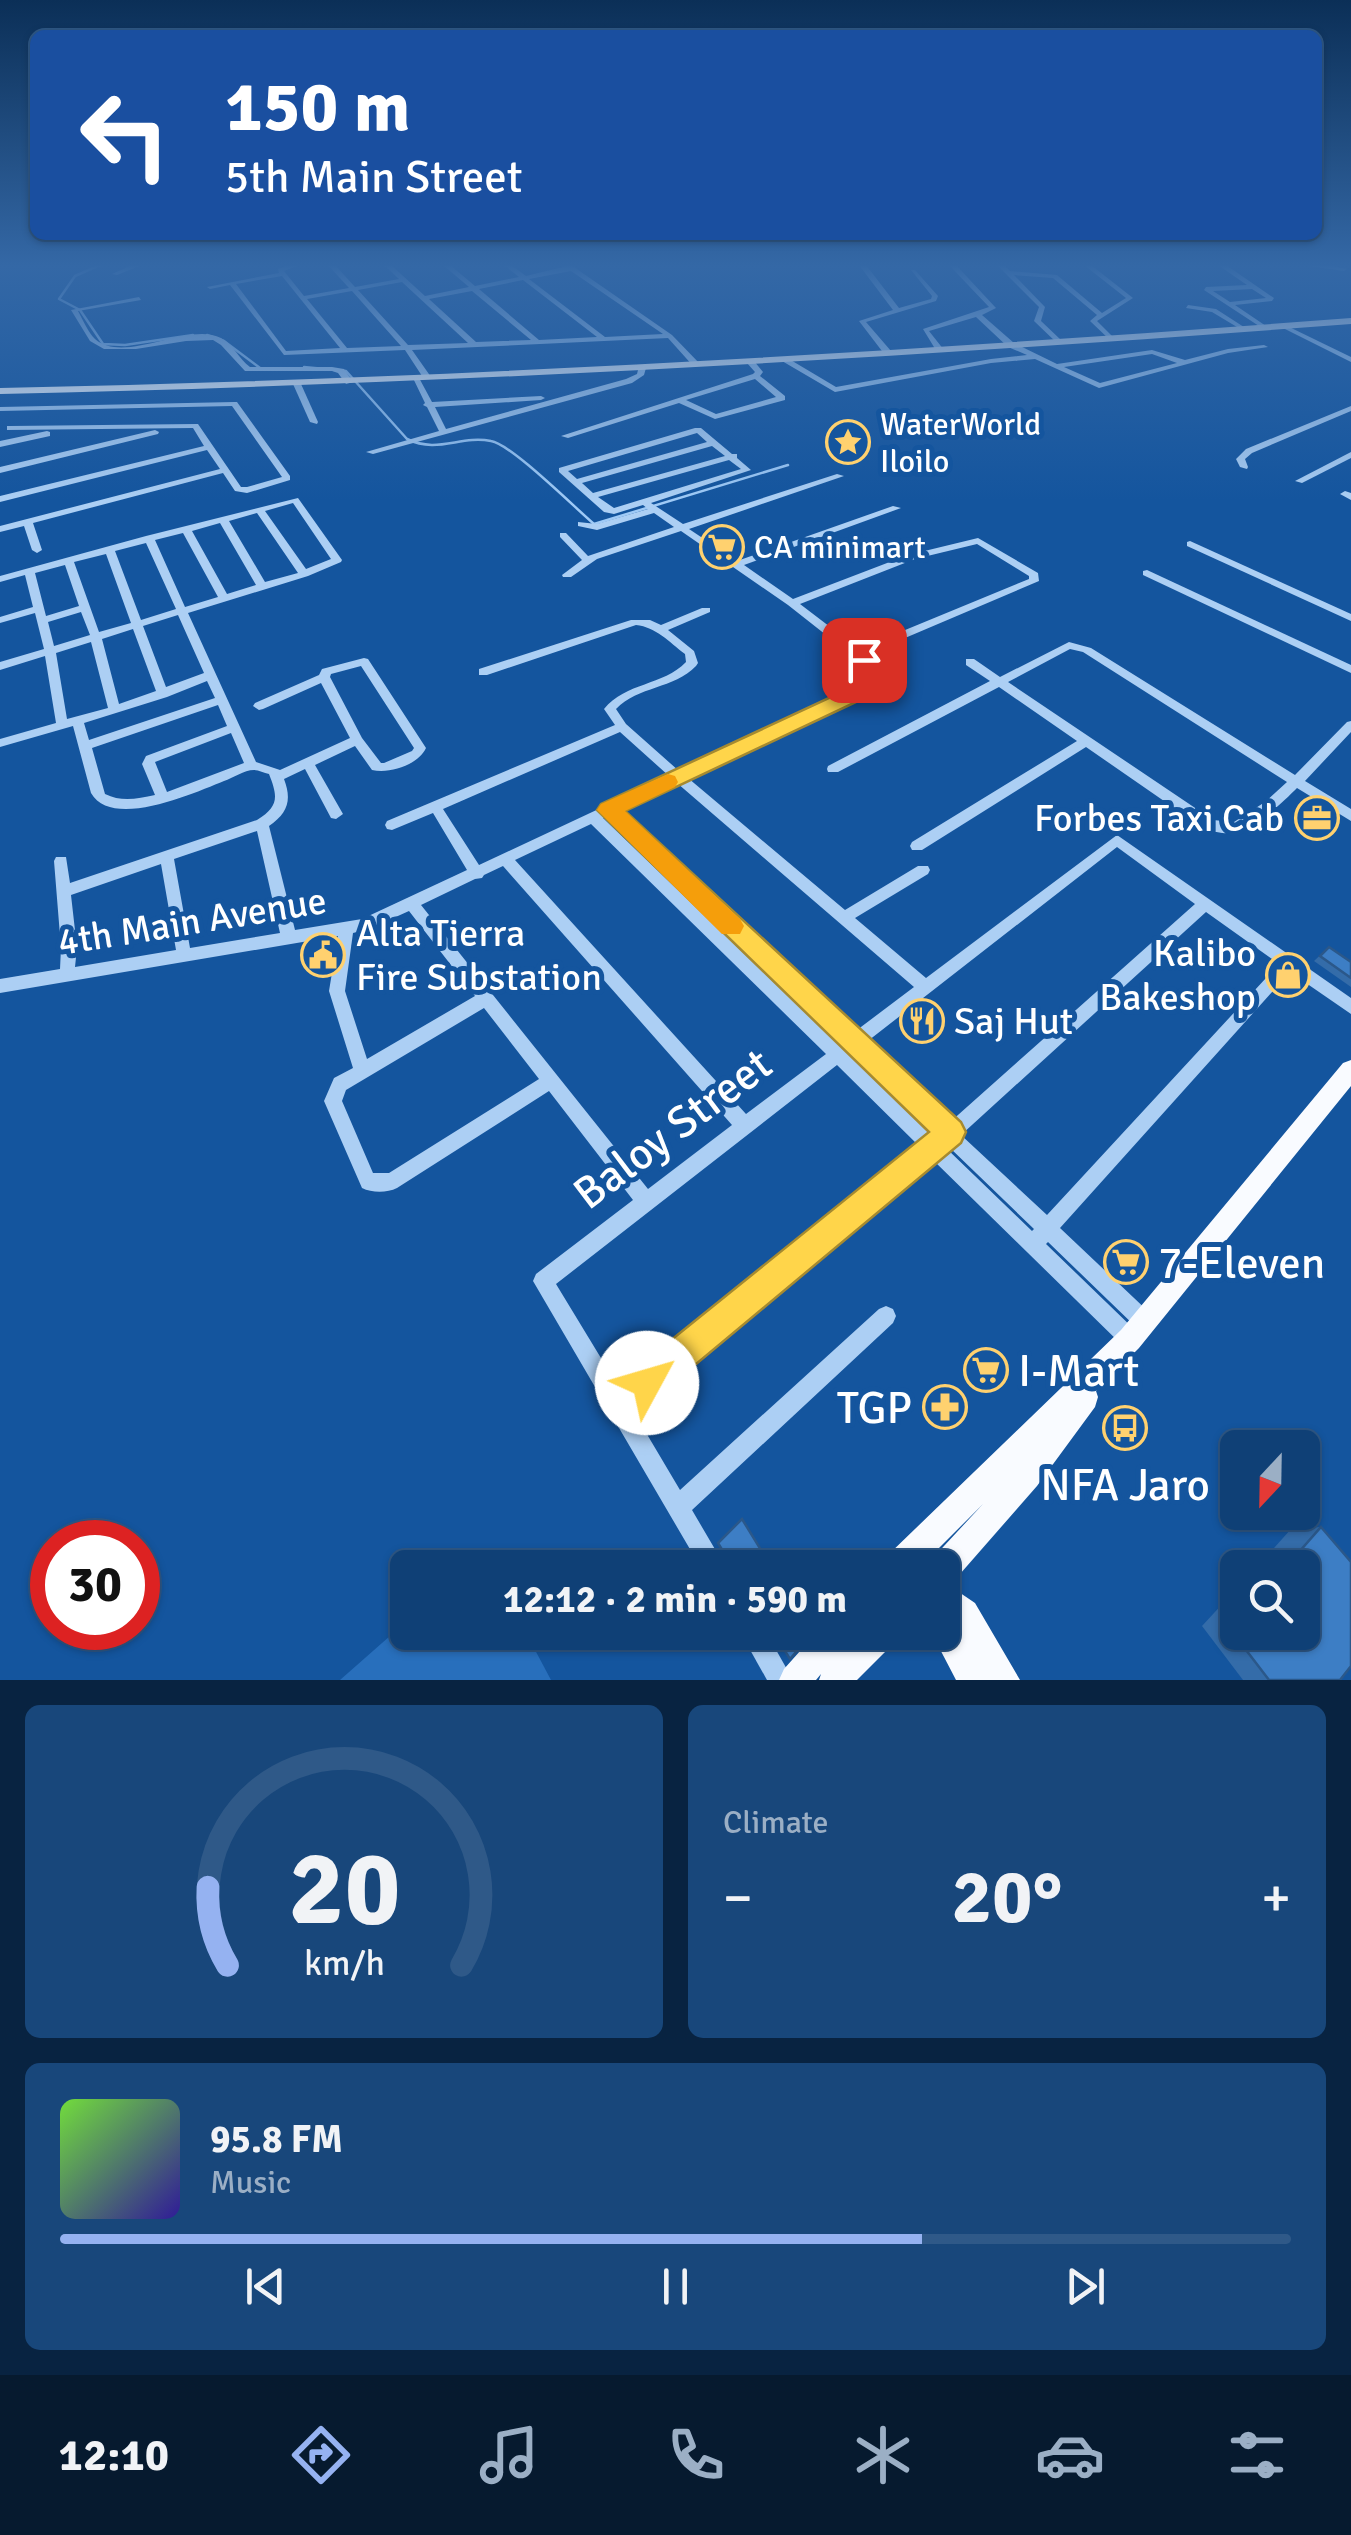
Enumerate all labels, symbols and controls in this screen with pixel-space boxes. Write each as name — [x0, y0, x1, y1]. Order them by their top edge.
text: 150 m — [225, 64, 410, 150]
icon: left — [60, 70, 190, 200]
text: 5th Main Street — [225, 150, 523, 205]
place label: WaterWorld Iloilo — [880, 405, 1041, 481]
place icon: WaterWorld Iloilo — [825, 419, 871, 465]
supermarket icon: CA minimart — [699, 524, 745, 570]
place label: CA minimart — [754, 528, 926, 567]
pin — [822, 618, 907, 703]
icon: arrive — [837, 633, 892, 688]
place label: Forbes Taxi Cab — [1034, 795, 1284, 842]
office icon: Forbes Taxi Cab — [1294, 795, 1340, 841]
street label: 4th Main Avenue — [54, 877, 330, 966]
place label: Alta Tierra Fire Substation — [356, 910, 602, 1001]
place label: Kalibo Bakeshop — [1099, 930, 1256, 1021]
public building icon: Alta Tierra Fire Substation — [300, 932, 346, 978]
shop icon: Kalibo Bakeshop — [1265, 952, 1311, 998]
restaurant icon: Saj Hut — [899, 998, 945, 1044]
place label: Saj Hut — [954, 998, 1073, 1045]
street label: Baloy Street — [563, 1037, 783, 1221]
place label: 7-Eleven — [1158, 1236, 1325, 1291]
supermarket icon: 7-Eleven — [1103, 1239, 1149, 1285]
position arrow — [595, 1331, 699, 1435]
place label: I-Mart — [1018, 1344, 1139, 1399]
supermarket icon: I-Mart — [963, 1347, 1009, 1393]
place label: TGP — [837, 1381, 912, 1436]
pharmacy icon: TGP — [922, 1384, 968, 1430]
bus stop icon: NFA Jaro — [1102, 1405, 1148, 1451]
north arrow — [1220, 1430, 1320, 1530]
map controls — [1220, 1430, 1320, 1650]
place label: NFA Jaro — [1040, 1458, 1210, 1513]
speed limit sign: 30 — [30, 1520, 160, 1650]
button: search — [1220, 1550, 1320, 1650]
text: 12:12 · 2 min · 590 m — [503, 1576, 847, 1623]
text: Climate — [723, 1803, 829, 1842]
text: 20 — [288, 1825, 400, 1953]
text: 20° — [952, 1851, 1063, 1944]
text: − — [723, 1864, 753, 1932]
text: + — [1261, 1864, 1291, 1932]
text: km/h — [304, 1941, 384, 1985]
text: 95.8 FM — [210, 2116, 343, 2163]
text: Music — [210, 2163, 291, 2202]
icon: previous — [238, 2259, 293, 2314]
icon: pause — [648, 2259, 703, 2314]
icon: next — [1058, 2259, 1113, 2314]
icon: directions — [286, 2420, 356, 2490]
icon: music — [474, 2420, 544, 2490]
icon: phone — [661, 2420, 731, 2490]
icon: climate — [848, 2420, 918, 2490]
icon: car — [1035, 2420, 1105, 2490]
icon: filters — [1222, 2420, 1292, 2490]
text: 12:10 — [59, 2428, 169, 2483]

